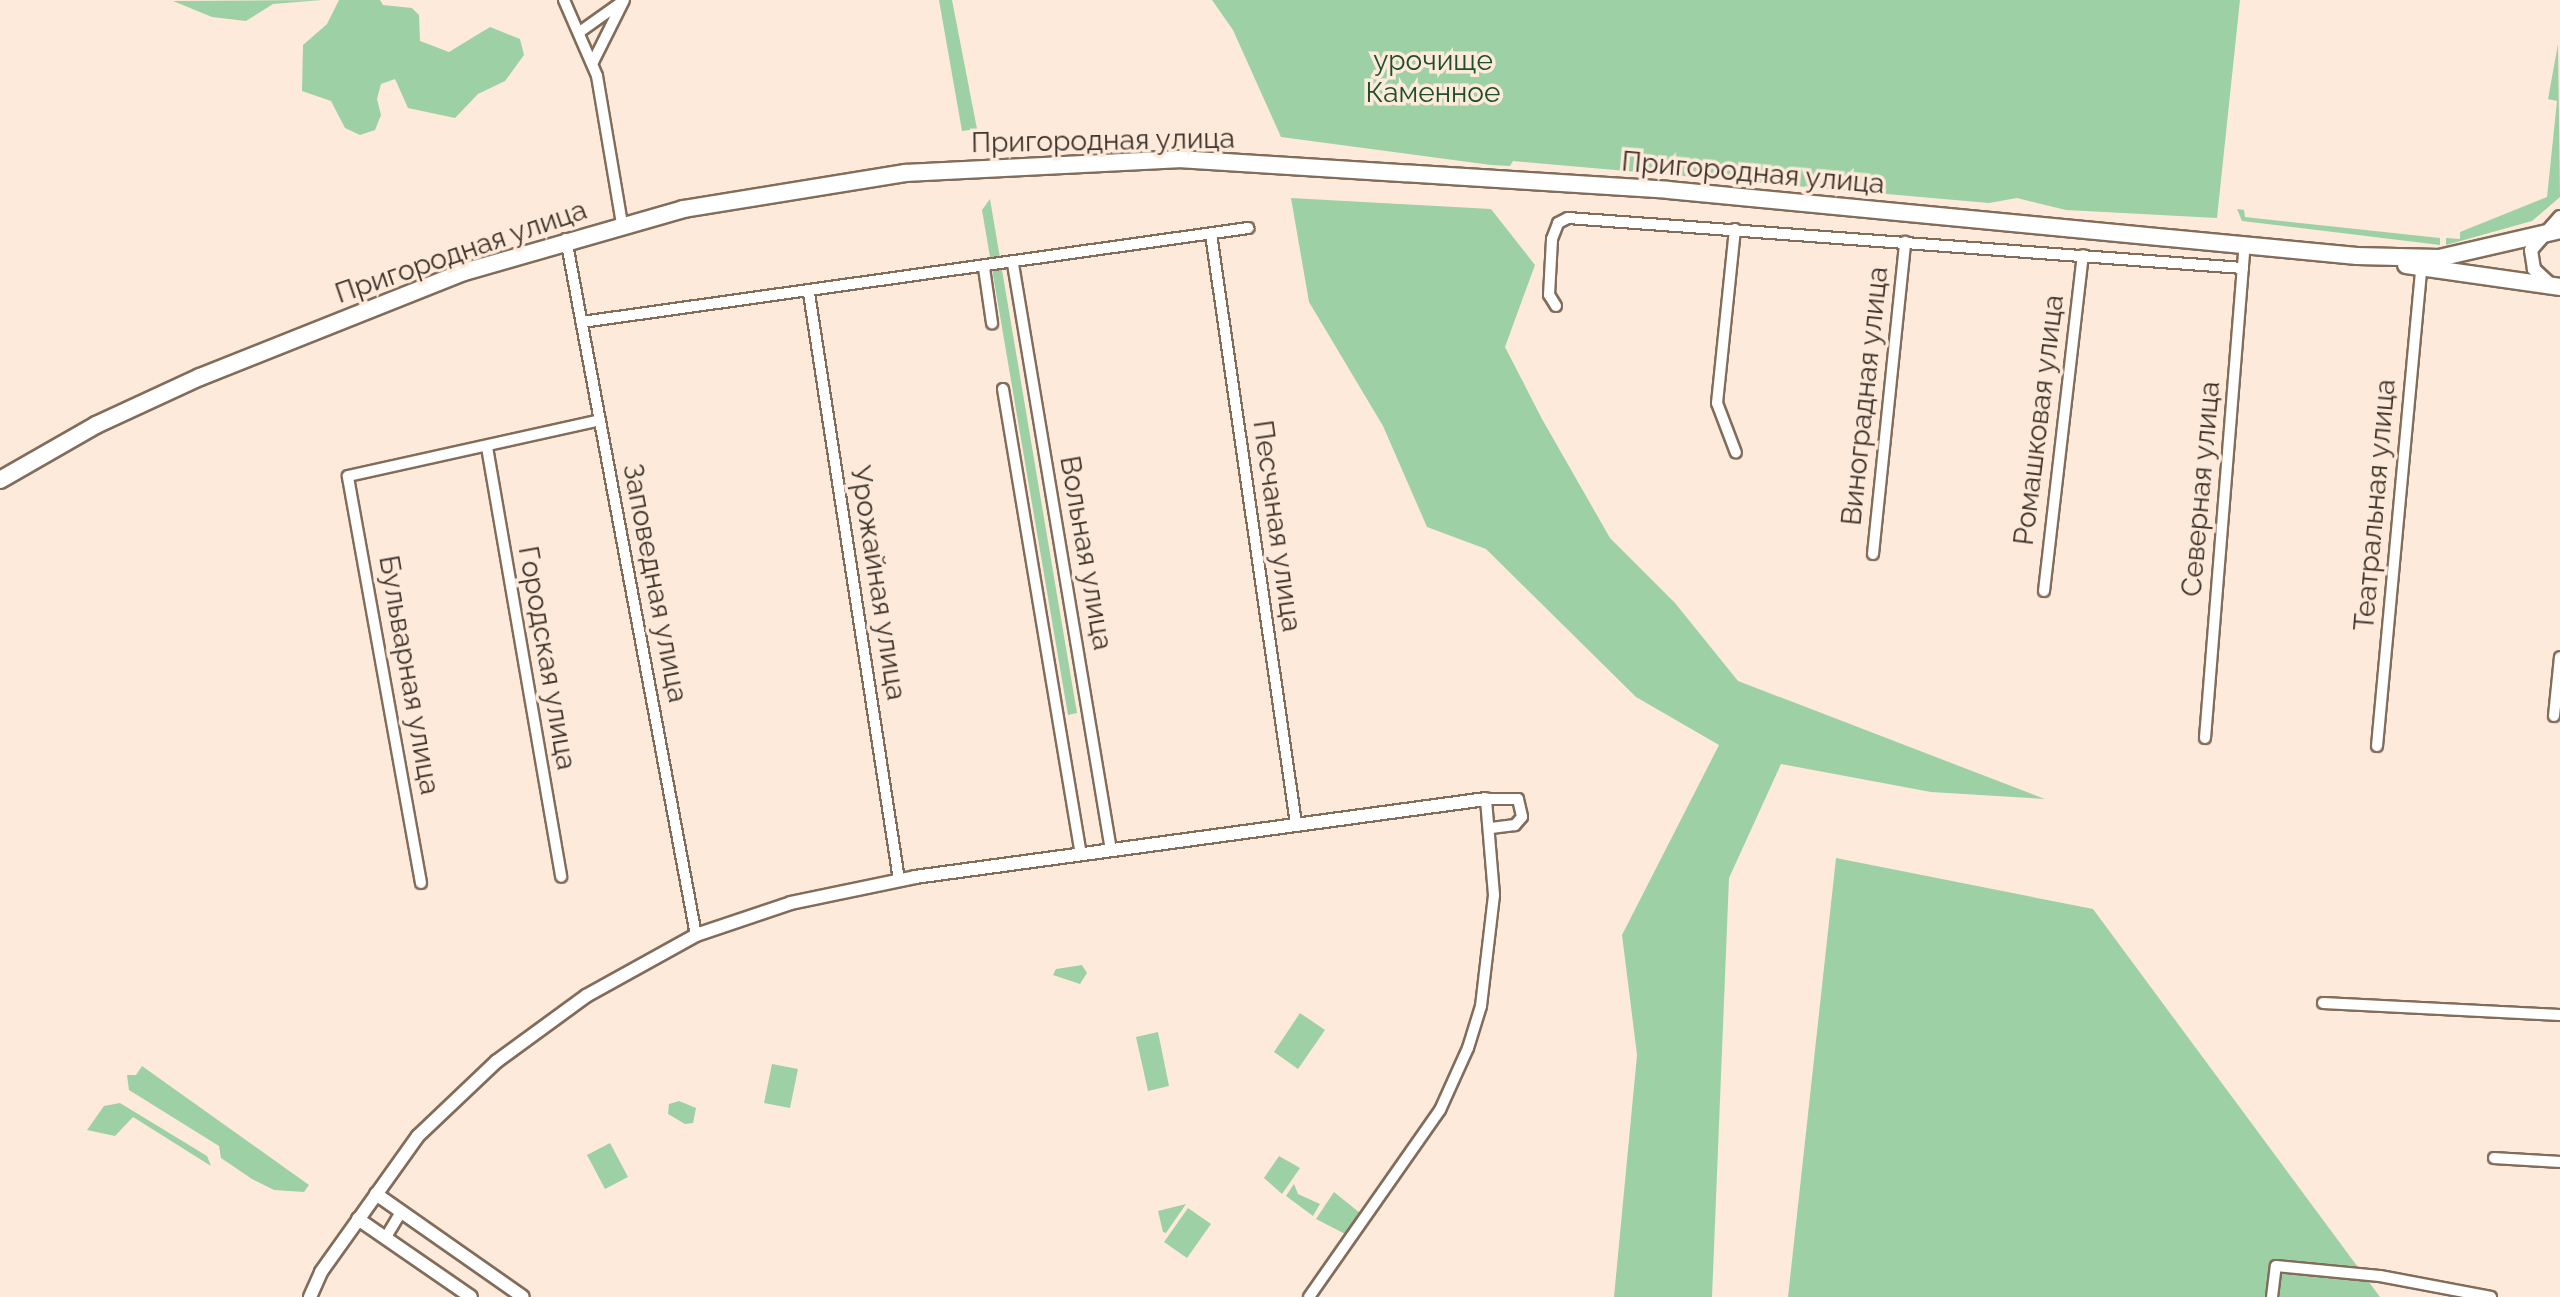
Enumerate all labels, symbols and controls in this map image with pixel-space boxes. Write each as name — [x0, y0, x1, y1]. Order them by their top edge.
park label: урочище Каменное — [1366, 44, 1500, 110]
street label: Пригородная улица — [970, 122, 1236, 160]
street label: Пригородная улица — [1620, 145, 1886, 201]
street label: Пригородная улица — [330, 193, 592, 311]
street label: Виноградная улица — [1835, 265, 1895, 527]
street label: Ромашковая улица — [2007, 292, 2071, 548]
street label: Театральная улица — [2347, 377, 2403, 633]
street label: Северная улица — [2175, 380, 2227, 598]
street label: Песчаная улица — [1245, 418, 1309, 634]
street label: Вольная улица — [1052, 453, 1120, 653]
street label: Заповедная улица — [615, 460, 695, 706]
street label: Урожайная улица — [843, 463, 913, 703]
street label: Городская улица — [511, 543, 583, 773]
street label: Бульварная улица — [371, 552, 447, 798]

